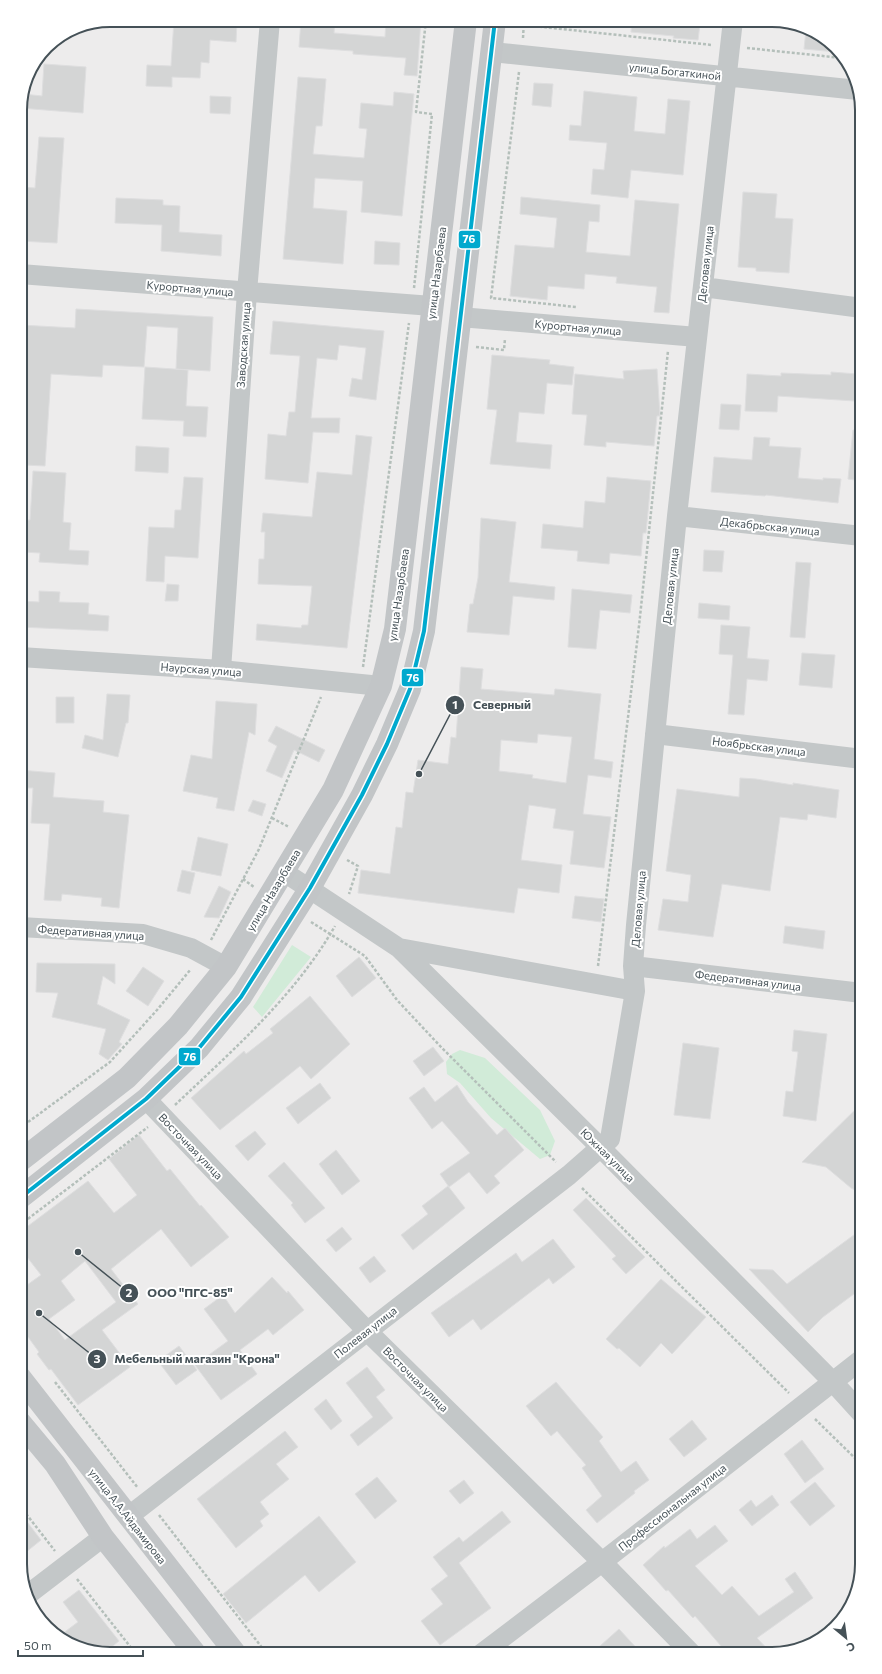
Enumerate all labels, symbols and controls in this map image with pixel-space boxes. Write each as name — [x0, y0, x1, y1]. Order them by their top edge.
street label: улица Богаткиной — [628, 60, 722, 82]
street label: Деловая улица — [695, 225, 715, 303]
street label: улица Назарбаева — [424, 226, 448, 320]
line badge: 76 — [458, 230, 481, 249]
text: 76 — [463, 232, 476, 245]
street label: Курортная улица — [146, 278, 234, 298]
street label: Заводская улица — [234, 302, 252, 388]
street label: Курортная улица — [534, 317, 622, 337]
street label: Декабрьская улица — [720, 514, 820, 538]
street label: Деловая улица — [660, 547, 680, 625]
street label: улица Назарбаева — [385, 548, 411, 642]
street label: Наурская улица — [160, 660, 242, 678]
line badge: 76 — [401, 668, 424, 687]
text: 76 — [407, 671, 420, 684]
callout: Северный — [445, 693, 539, 717]
text: 1 — [452, 697, 458, 711]
text: Северный — [473, 697, 531, 711]
street label: Ноябрьская улица — [711, 734, 807, 758]
street label: улица Назарбаева — [243, 847, 303, 933]
street label: Деловая улица — [628, 870, 648, 948]
street label: Федеративная улица — [37, 922, 145, 942]
street label: Федеративная улица — [694, 967, 802, 993]
line badge: 76 — [178, 1047, 201, 1066]
text: 76 — [184, 1050, 197, 1063]
street label: Восточная улица — [156, 1110, 226, 1182]
street label: Южная улица — [578, 1125, 638, 1185]
callout: ООО "ПГС-85" — [119, 1281, 240, 1305]
text: 2 — [126, 1285, 133, 1299]
text: ООО "ПГС-85" — [147, 1285, 233, 1299]
street label: Полевая улица — [331, 1303, 399, 1361]
street label: Восточная улица — [381, 1344, 451, 1414]
callout: Мебельный магазин "Крона" — [87, 1347, 288, 1371]
text: 3 — [94, 1351, 101, 1365]
text: Мебельный магазин "Крона" — [114, 1351, 280, 1365]
street label: Профессиональная улица — [615, 1461, 729, 1553]
street label: улица А.А.Айдамирова — [87, 1466, 169, 1566]
north arrow — [826, 1618, 866, 1658]
scale bar — [18, 1632, 143, 1658]
text: 50 m — [24, 1638, 52, 1652]
text: С — [844, 1640, 858, 1655]

